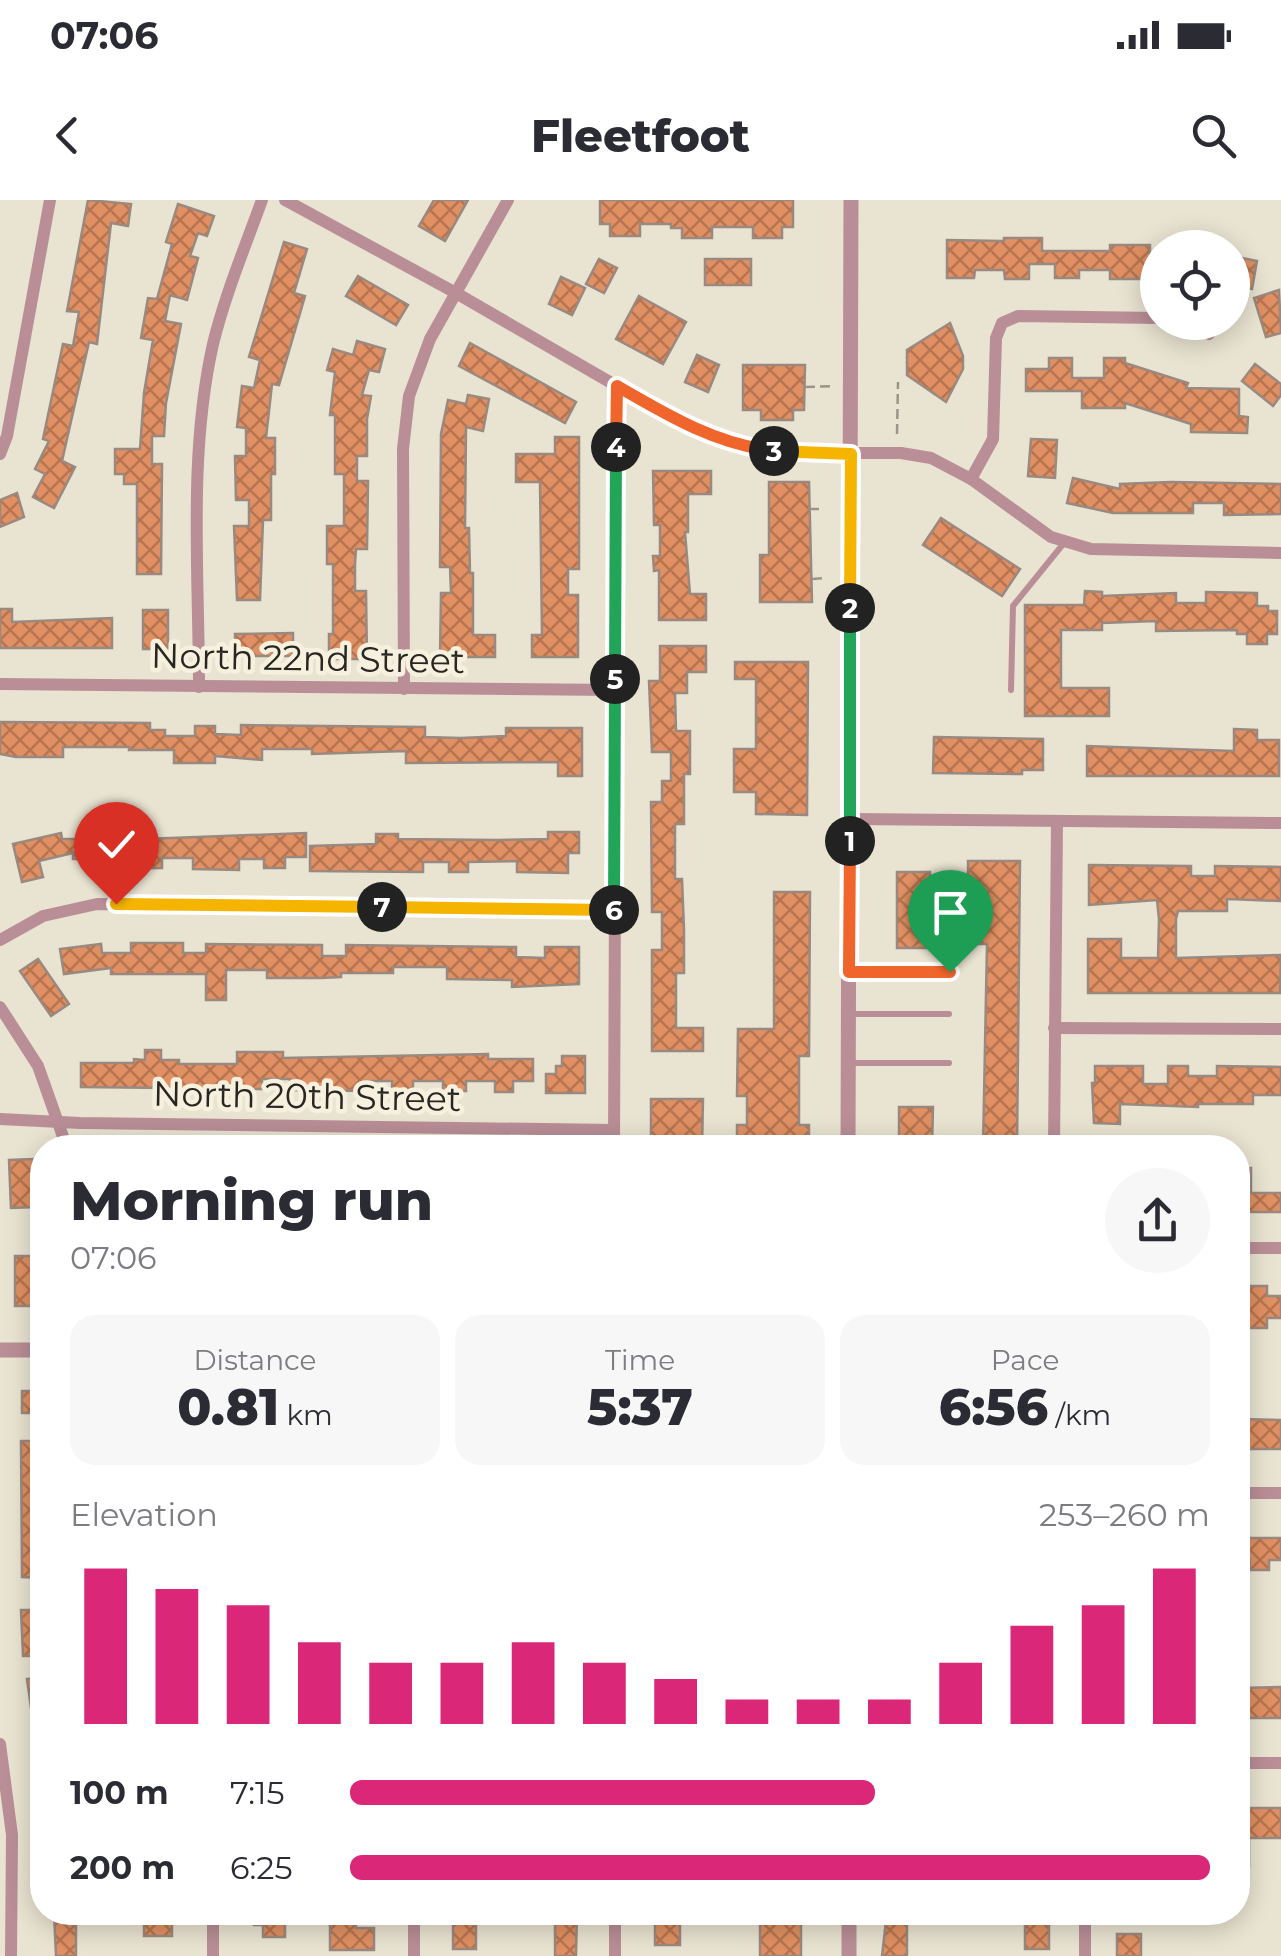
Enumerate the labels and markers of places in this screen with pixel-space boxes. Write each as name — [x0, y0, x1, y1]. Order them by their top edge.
pin: 4 — [591, 422, 641, 472]
pin: 3 — [749, 426, 799, 476]
pin: 2 — [825, 583, 875, 633]
pin: 5 — [590, 654, 640, 704]
pin — [74, 802, 159, 905]
pin: 1 — [825, 816, 875, 866]
pin — [908, 870, 993, 973]
pin: 7 — [357, 882, 407, 932]
pin: 6 — [589, 885, 639, 935]

